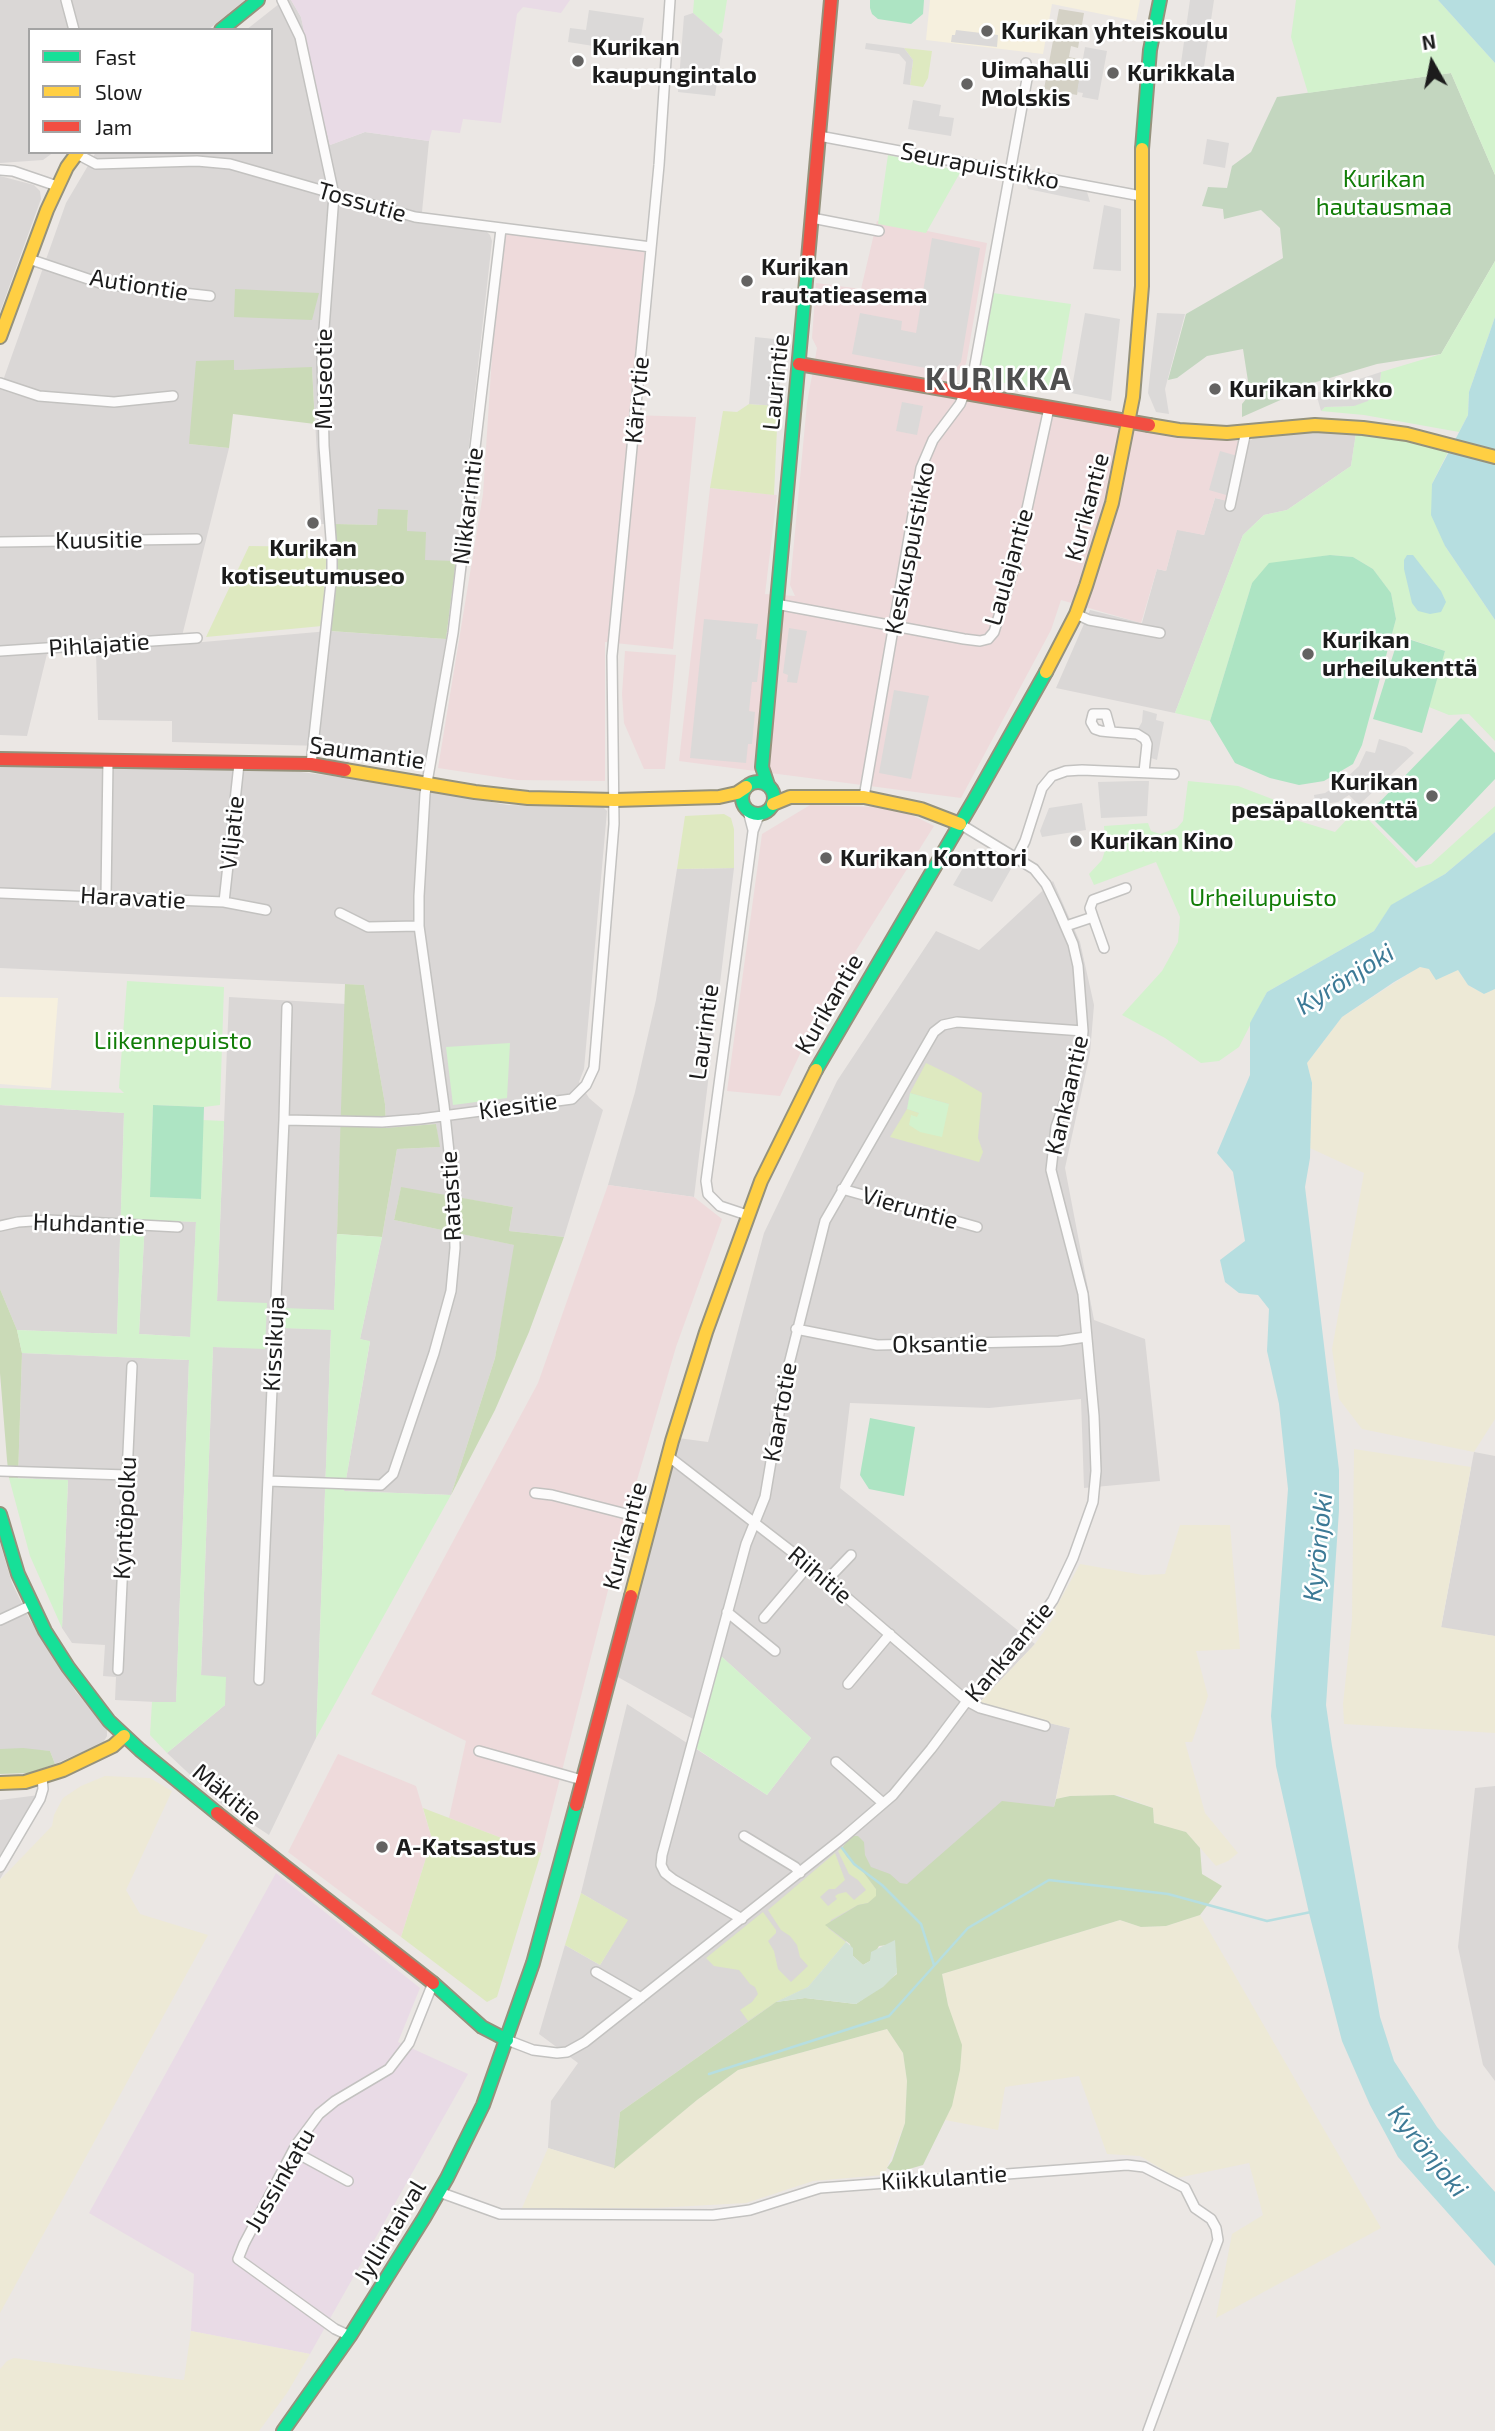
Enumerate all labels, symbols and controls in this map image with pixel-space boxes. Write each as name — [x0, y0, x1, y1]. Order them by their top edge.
place label: Kurikan yhteiskoulu — [1001, 17, 1228, 45]
marker: Kurikan yhteiskoulu — [979, 23, 995, 39]
legend — [28, 28, 273, 154]
north arrow — [1397, 28, 1467, 98]
text: N — [1420, 29, 1437, 54]
place label: Kurikan kaupungintalo — [592, 33, 757, 89]
text: Fast — [95, 44, 136, 69]
marker: Kurikan kaupungintalo — [570, 53, 586, 69]
place label: Uimahalli Molskis — [981, 56, 1089, 112]
place label: Kurikkala — [1127, 59, 1235, 87]
marker: Kurikkala — [1105, 65, 1121, 81]
marker: Uimahalli Molskis — [959, 76, 975, 92]
text: Slow — [95, 79, 142, 104]
text: Jam — [95, 114, 132, 139]
street label: Seurapuistikko — [898, 136, 1062, 196]
park label: Kurikan hautausmaa — [1316, 165, 1452, 221]
street label: Tossutie — [314, 176, 410, 228]
place label: Kurikan rautatieasema — [761, 253, 927, 309]
street label: Autiontie — [88, 263, 190, 307]
marker: Kurikan rautatieasema — [739, 273, 755, 289]
street label: Museotie — [310, 328, 338, 430]
street label: Laurintie — [757, 332, 795, 432]
street label: Kärrytie — [619, 355, 655, 445]
district label: KURIKKA — [926, 360, 1072, 398]
place label: Kurikan kirkko — [1229, 375, 1393, 403]
marker: Kurikan kirkko — [1207, 381, 1223, 397]
street label: Nikkarintie — [447, 446, 489, 566]
street label: Kurikantie — [1059, 450, 1115, 564]
street label: Keskuspuistikko — [879, 459, 941, 637]
street label: Laulajantie — [979, 505, 1039, 629]
marker: Kurikan kotiseutumuseo — [305, 515, 321, 531]
street label: Kuusitie — [55, 525, 143, 555]
place label: Kurikan kotiseutumuseo — [221, 534, 405, 590]
place label: Kurikan urheilukenttä — [1322, 626, 1477, 682]
street label: Pihlajatie — [47, 627, 151, 663]
marker: Kurikan urheilukenttä — [1300, 646, 1316, 662]
street label: Saumantie — [307, 731, 427, 775]
place label: Kurikan pesäpallokenttä — [1231, 768, 1418, 824]
marker: Kurikan pesäpallokenttä — [1424, 788, 1440, 804]
street label: Viljatie — [214, 794, 250, 872]
place label: Kurikan Kino — [1090, 827, 1233, 855]
marker: Kurikan Kino — [1068, 833, 1084, 849]
place label: Kurikan Konttori — [840, 844, 1027, 872]
marker: Kurikan Konttori — [818, 850, 834, 866]
street label: Haravatie — [79, 881, 187, 915]
park label: Urheilupuisto — [1189, 884, 1337, 912]
water label: Kyrönjoki — [1290, 937, 1400, 1021]
street label: Kurikantie — [789, 949, 869, 1059]
street label: Laurintie — [683, 982, 725, 1082]
park label: Liikennepuisto — [94, 1027, 252, 1055]
street label: Kankaantie — [1039, 1032, 1095, 1158]
street label: Kiesitie — [477, 1086, 559, 1126]
street label: Ratastie — [434, 1150, 468, 1242]
street label: Vieruntie — [859, 1181, 961, 1235]
street label: Huhdantie — [32, 1208, 146, 1240]
street label: Kissikuja — [257, 1296, 291, 1392]
street label: Oksantie — [892, 1329, 988, 1359]
street label: Kaartotie — [757, 1360, 803, 1464]
street label: Kyntöpolku — [107, 1456, 143, 1580]
street label: Kurikantie — [597, 1479, 653, 1593]
water label: Kyrönjoki — [1297, 1491, 1339, 1603]
street label: Riihitie — [782, 1540, 858, 1610]
street label: Kankaantie — [959, 1596, 1059, 1708]
street label: Mäkitie — [187, 1758, 267, 1830]
place label: A-Katsastus — [396, 1833, 536, 1861]
marker: A-Katsastus — [374, 1839, 390, 1855]
water label: Kyrönjoki — [1381, 2099, 1475, 2203]
street label: Jussinkatu — [239, 2123, 321, 2237]
street label: Kiikkulantie — [880, 2159, 1008, 2197]
street label: Jyllintaival — [348, 2175, 432, 2289]

